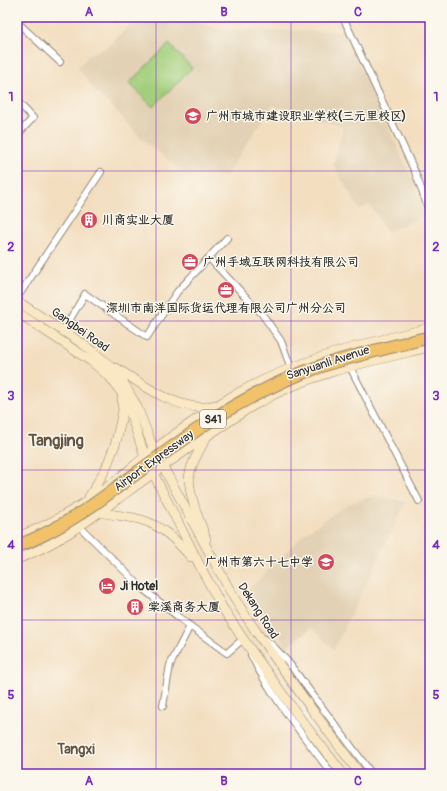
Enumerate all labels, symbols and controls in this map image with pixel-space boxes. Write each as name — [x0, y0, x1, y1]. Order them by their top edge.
text: A — [85, 4, 94, 20]
text: B — [220, 4, 228, 20]
text: C — [354, 4, 362, 20]
text: 1 — [8, 89, 14, 105]
text: 1 — [433, 89, 439, 105]
school or university icon: 广州市城市建设职业学校(三元里校区) — [183, 106, 203, 126]
place label: 广州市城市建设职业学校(三元里校区) — [206, 109, 406, 124]
building icon: 川商实业大厦 — [79, 210, 99, 230]
place label: 川商实业大厦 — [102, 213, 174, 228]
text: 2 — [7, 239, 15, 255]
text: 2 — [432, 239, 440, 255]
office icon: 广州手域互联网科技有限公司 — [180, 252, 200, 272]
place label: 广州手域互联网科技有限公司 — [203, 255, 359, 270]
office icon: 深圳市南洋国际货运代理有限公司广州分公司 — [216, 280, 236, 300]
place label: 深圳市南洋国际货运代理有限公司广州分公司 — [106, 301, 346, 316]
street label: Gangbei Road — [48, 305, 112, 356]
street label: Sanyuanli Avenue — [285, 342, 371, 383]
text: 3 — [7, 388, 15, 404]
text: 3 — [432, 388, 440, 404]
road number: S41 — [200, 410, 226, 428]
street label: Airport Expressway — [111, 427, 197, 495]
district label: Tangjing — [27, 431, 84, 451]
text: 4 — [7, 537, 15, 553]
text: 4 — [432, 537, 440, 553]
school or university icon: 广州市第六十七中学 — [316, 552, 336, 572]
place label: 广州市第六十七中学 — [205, 555, 313, 570]
hotel icon: Ji Hotel — [97, 576, 117, 596]
place label: Ji Hotel — [120, 579, 158, 594]
street label: Dekang Road — [234, 580, 282, 642]
building icon: 棠溪商务大厦 — [125, 597, 145, 617]
place label: 棠溪商务大厦 — [148, 600, 220, 615]
text: 5 — [7, 687, 15, 703]
text: 5 — [432, 687, 440, 703]
district label: Tangxi — [56, 741, 95, 758]
text: A — [85, 773, 94, 789]
text: B — [220, 773, 228, 789]
text: C — [354, 773, 362, 789]

